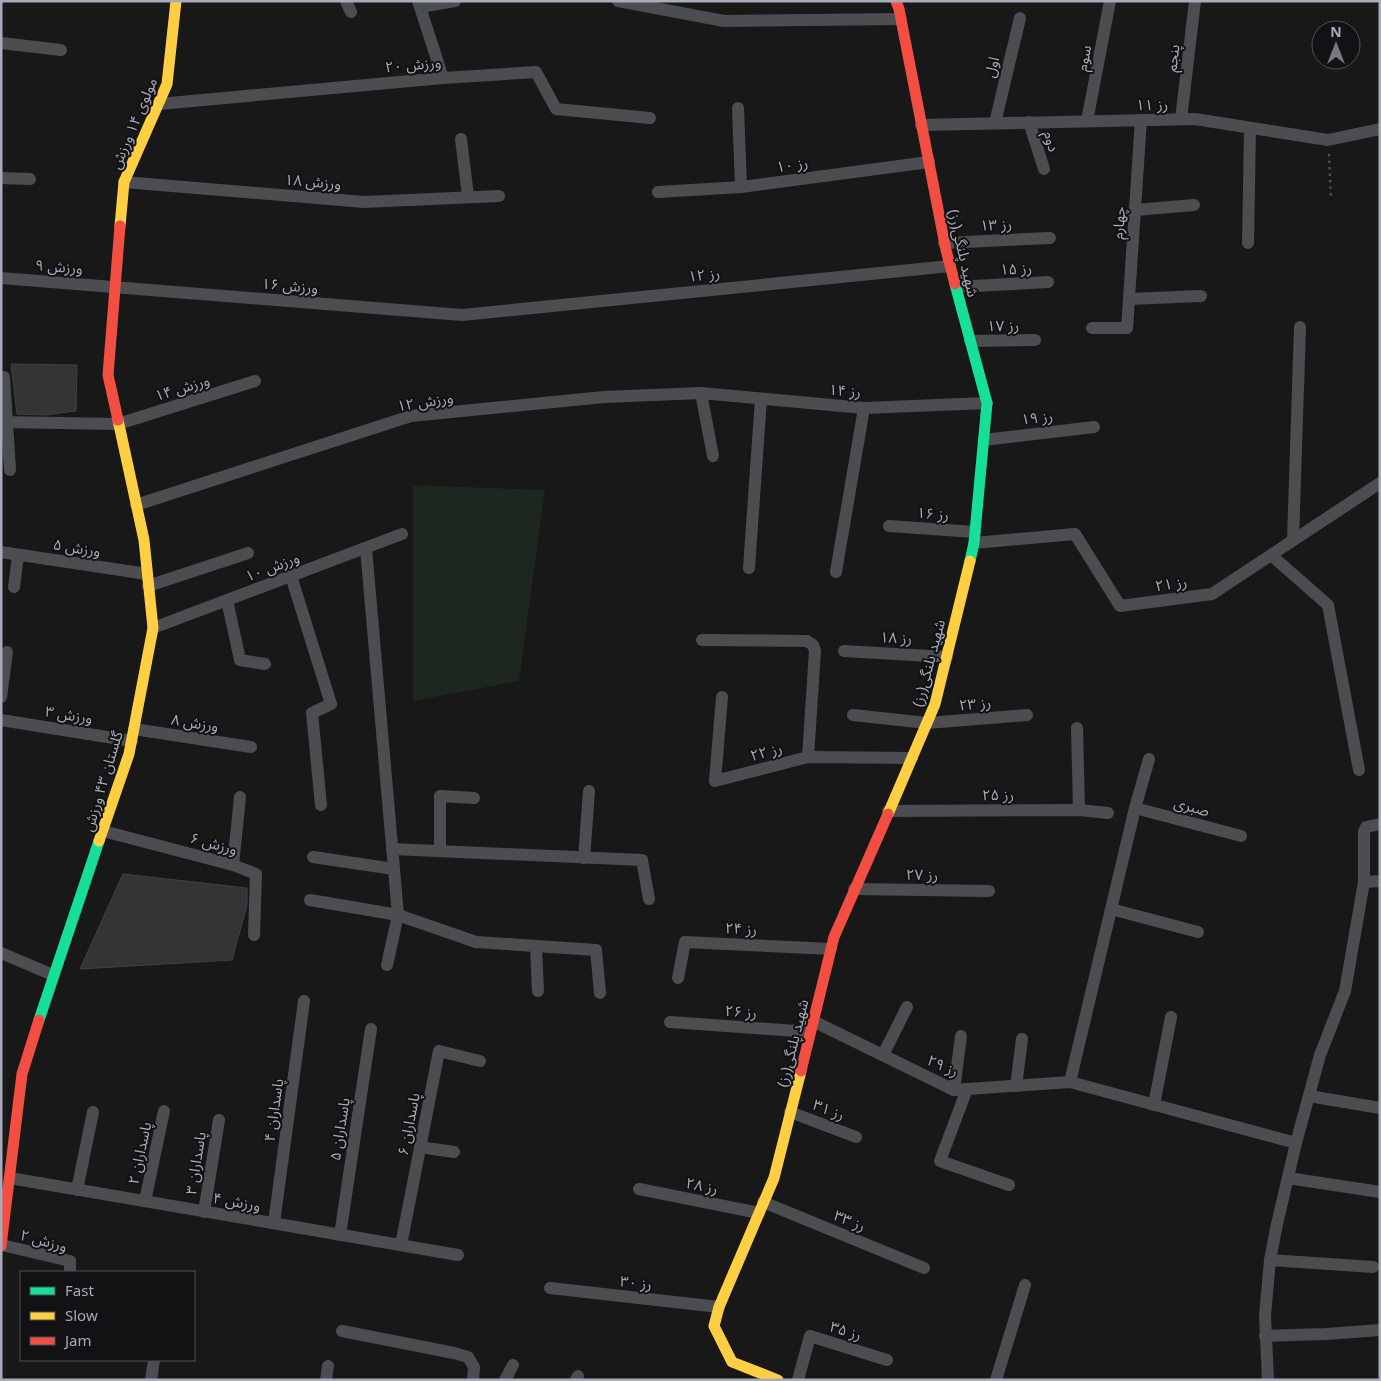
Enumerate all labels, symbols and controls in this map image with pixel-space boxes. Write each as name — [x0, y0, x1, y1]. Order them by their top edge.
north arrow — [1311, 20, 1361, 70]
text: N — [1330, 22, 1342, 41]
street label: سوم — [1071, 43, 1097, 73]
street label: پنجم — [1160, 43, 1186, 73]
street label: ورزش ۲۰ — [384, 52, 442, 76]
street label: اول — [979, 55, 1003, 79]
street label: مولوی ۱۴ ورزش — [105, 74, 161, 172]
street label: رز ۱۱ — [1136, 94, 1168, 114]
street label: دوم — [1037, 128, 1065, 155]
street label: رز ۱۰ — [775, 152, 809, 176]
street label: ورزش ۱۸ — [284, 169, 342, 193]
street label: چهارم — [1107, 206, 1131, 240]
street label: شهید پلنگی(رز) — [943, 207, 984, 299]
street label: رز ۱۳ — [979, 213, 1013, 235]
street label: ورزش ۹ — [34, 254, 84, 278]
street label: رز ۱۵ — [999, 257, 1033, 279]
street label: رز ۱۲ — [687, 262, 721, 286]
street label: ورزش ۱۶ — [261, 273, 319, 297]
street label: رز ۱۷ — [987, 315, 1019, 335]
street label: ورزش ۱۴ — [152, 369, 212, 405]
street label: رز ۱۴ — [828, 379, 862, 401]
street label: ورزش ۱۲ — [396, 387, 454, 415]
street label: رز ۱۹ — [1020, 405, 1054, 429]
street label: رز ۱۶ — [916, 502, 950, 524]
street label: ورزش ۵ — [52, 533, 102, 561]
street label: ورزش ۱۰ — [242, 547, 302, 585]
street label: رز ۲۱ — [1154, 571, 1188, 595]
street label: شهید پلنگی(رز) — [907, 617, 950, 709]
street label: رز ۱۸ — [879, 626, 913, 648]
street label: رز ۲۳ — [958, 692, 992, 714]
street label: ورزش ۳ — [44, 700, 94, 728]
street label: ورزش ۸ — [170, 708, 220, 736]
street label: گلستان ۴۳ ورزش — [77, 728, 127, 834]
street label: رز ۲۲ — [748, 737, 784, 765]
street label: رز ۲۵ — [982, 784, 1014, 804]
street label: صبری — [1172, 792, 1212, 820]
street label: ورزش ۶ — [188, 827, 240, 859]
street label: رز ۲۷ — [906, 864, 938, 884]
street label: رز ۲۴ — [724, 917, 758, 939]
street label: شهید پلنگی(رز) — [771, 997, 814, 1089]
street label: رز ۲۶ — [724, 1000, 758, 1022]
street label: رز ۲۹ — [924, 1049, 962, 1081]
street label: پاسداران ۴ — [259, 1077, 288, 1143]
street label: پاسداران ۶ — [392, 1091, 425, 1157]
street label: رز ۳۱ — [810, 1094, 848, 1124]
street label: پاسداران ۵ — [324, 1096, 355, 1162]
street label: پاسداران ۲ — [123, 1120, 156, 1186]
street label: پاسداران ۳ — [180, 1130, 211, 1196]
street label: رز ۲۸ — [684, 1172, 720, 1198]
street label: ورزش ۴ — [212, 1187, 262, 1215]
street label: رز ۳۳ — [831, 1205, 869, 1235]
street label: ورزش ۲ — [18, 1224, 70, 1256]
street label: رز ۳۰ — [619, 1270, 653, 1294]
legend — [20, 1271, 195, 1361]
text: Fast — [65, 1280, 94, 1300]
text: Slow — [65, 1305, 98, 1325]
street label: رز ۳۵ — [828, 1316, 864, 1344]
text: Jam — [63, 1330, 92, 1350]

